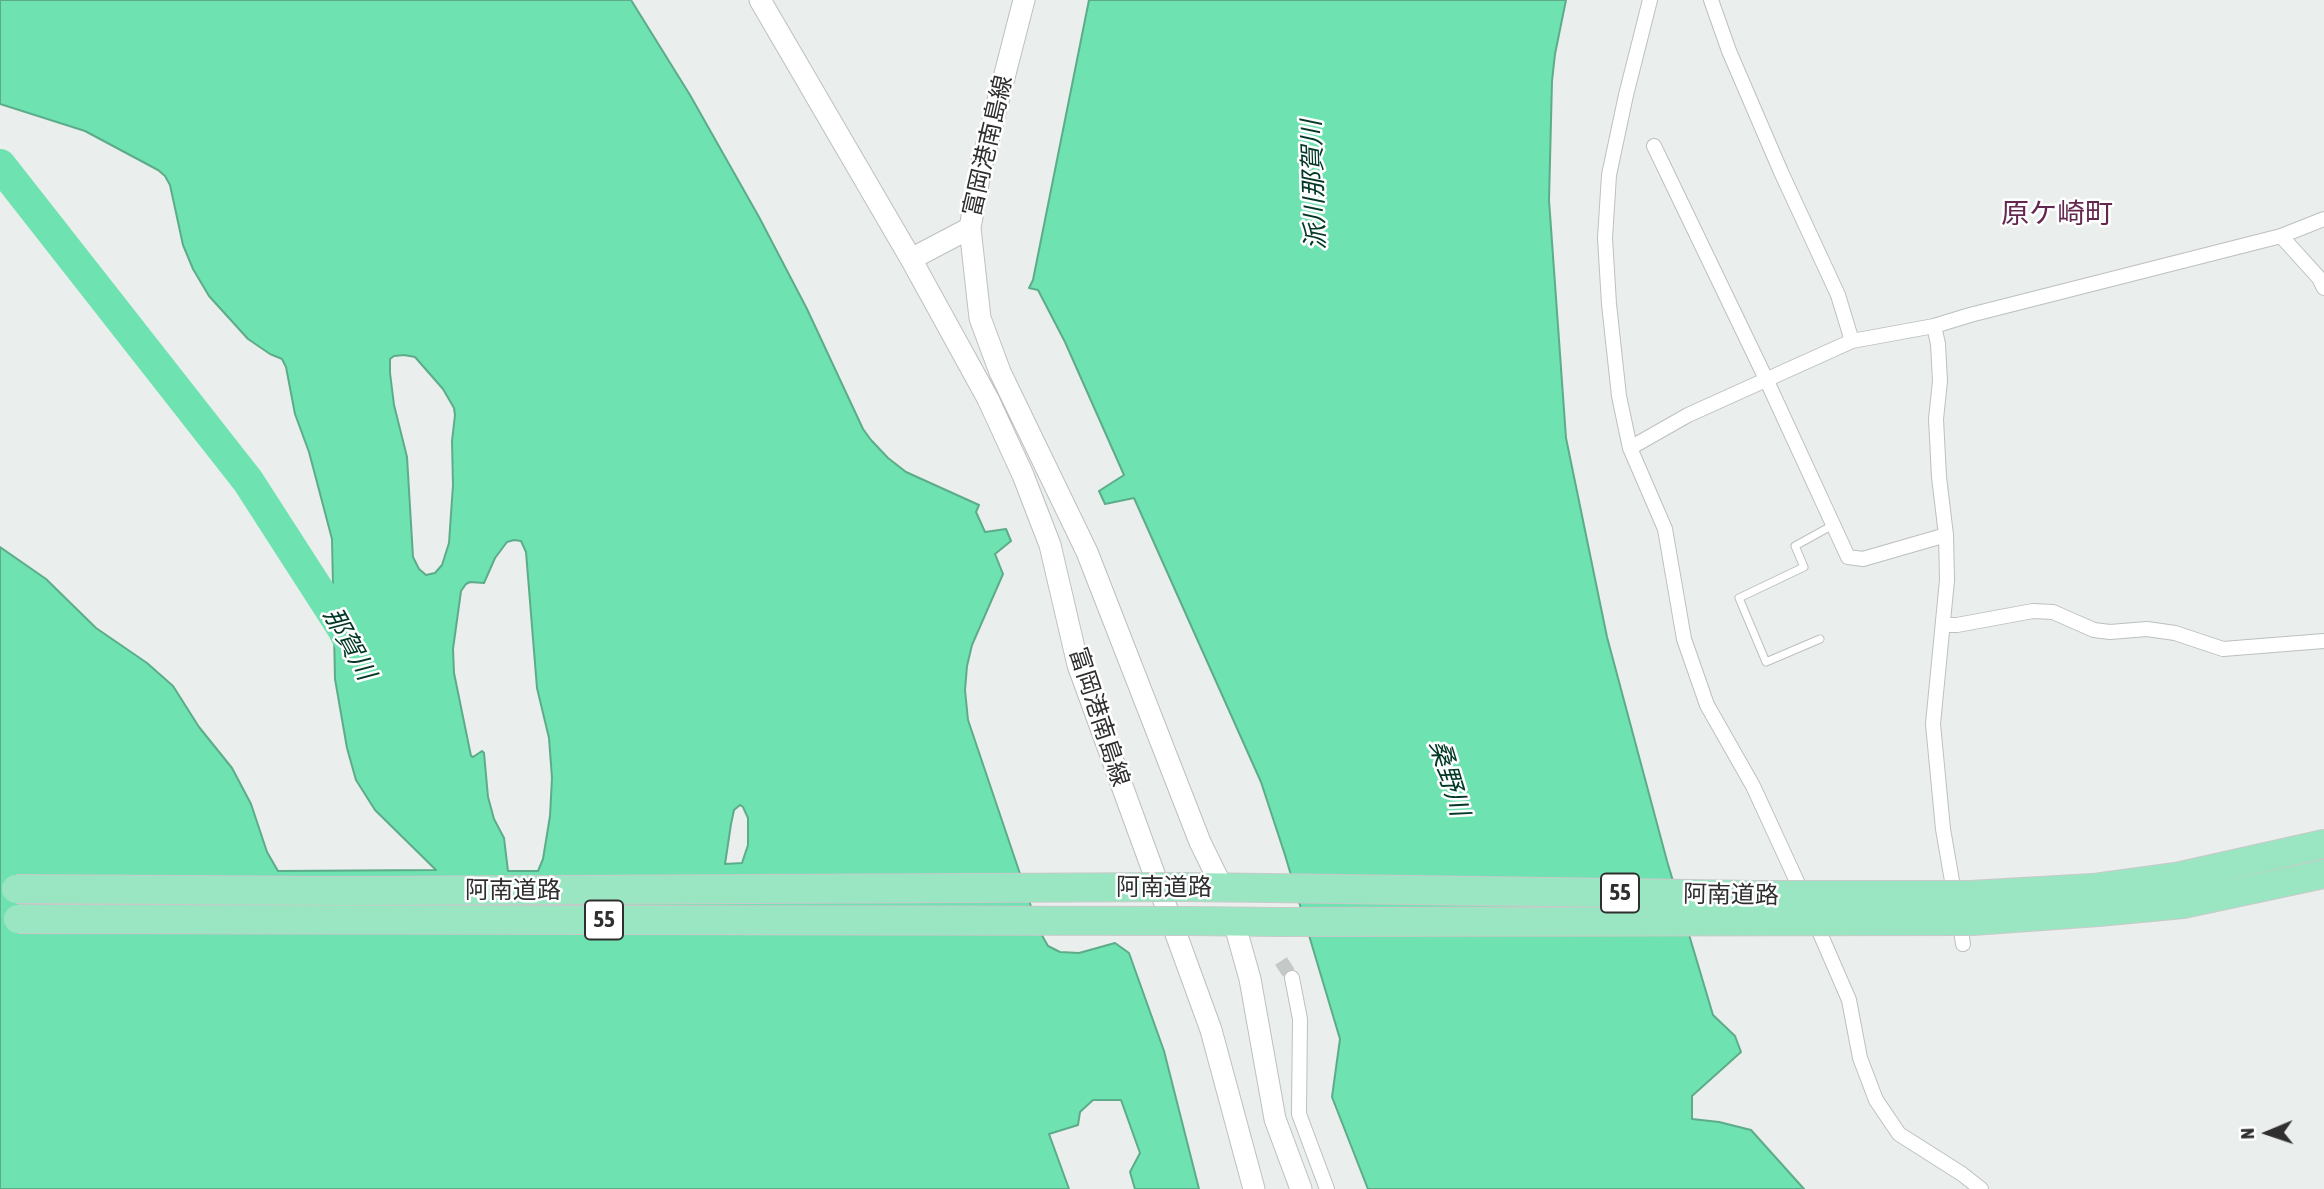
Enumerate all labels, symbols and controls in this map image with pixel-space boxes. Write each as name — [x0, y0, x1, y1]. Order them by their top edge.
street label: 富岡港南島線 — [958, 73, 1018, 219]
water label: 派川那賀川 — [1296, 119, 1332, 251]
district label: 原ケ崎町 — [2001, 197, 2113, 231]
water label: 那賀川 — [316, 602, 382, 686]
street label: 富岡港南島線 — [1063, 644, 1135, 790]
water label: 桑野川 — [1423, 736, 1475, 820]
street label: 阿南道路 — [1116, 873, 1212, 901]
road number: 55 — [1601, 874, 1639, 912]
street label: 阿南道路 — [465, 876, 561, 904]
street label: 阿南道路 — [1683, 880, 1779, 910]
road number: 55 — [585, 900, 623, 939]
north arrow — [2233, 1098, 2303, 1168]
text: N — [2236, 1128, 2258, 1140]

